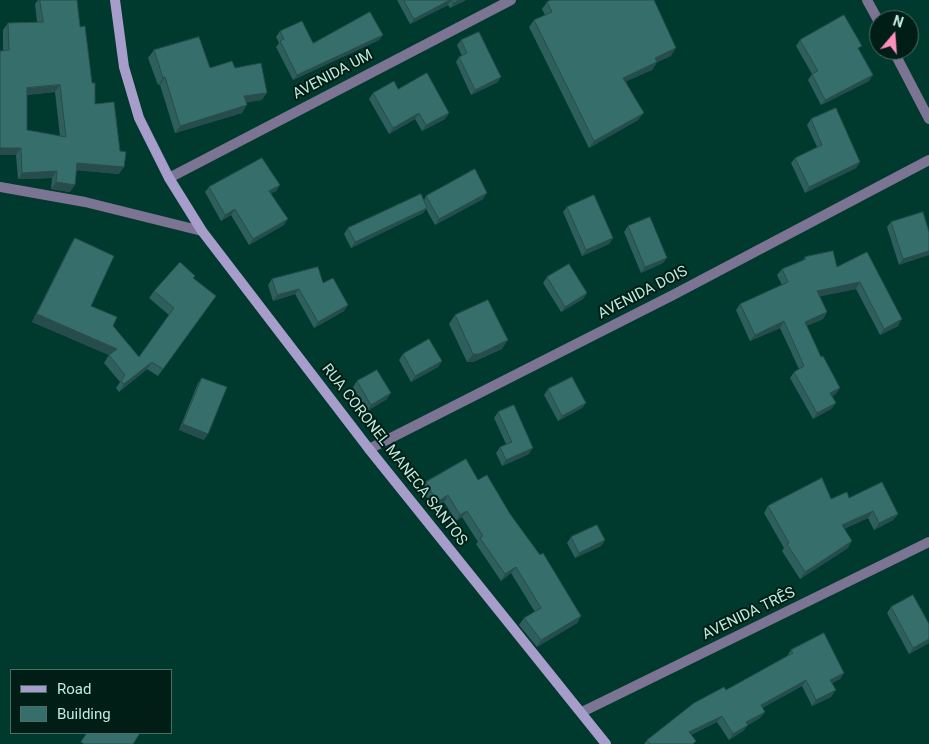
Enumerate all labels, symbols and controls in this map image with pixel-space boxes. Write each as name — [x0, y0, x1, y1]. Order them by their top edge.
north arrow — [869, 10, 919, 60]
text: N — [891, 13, 905, 31]
street label: AVENIDA UM — [290, 46, 376, 104]
street label: AVENIDA DOIS — [595, 263, 691, 323]
street label: RUA CORONEL MANECA SANTOS — [317, 361, 471, 549]
street label: AVENIDA TRÊS — [700, 584, 798, 644]
legend — [10, 669, 172, 734]
text: Road — [57, 680, 91, 698]
text: Building — [57, 705, 111, 723]

